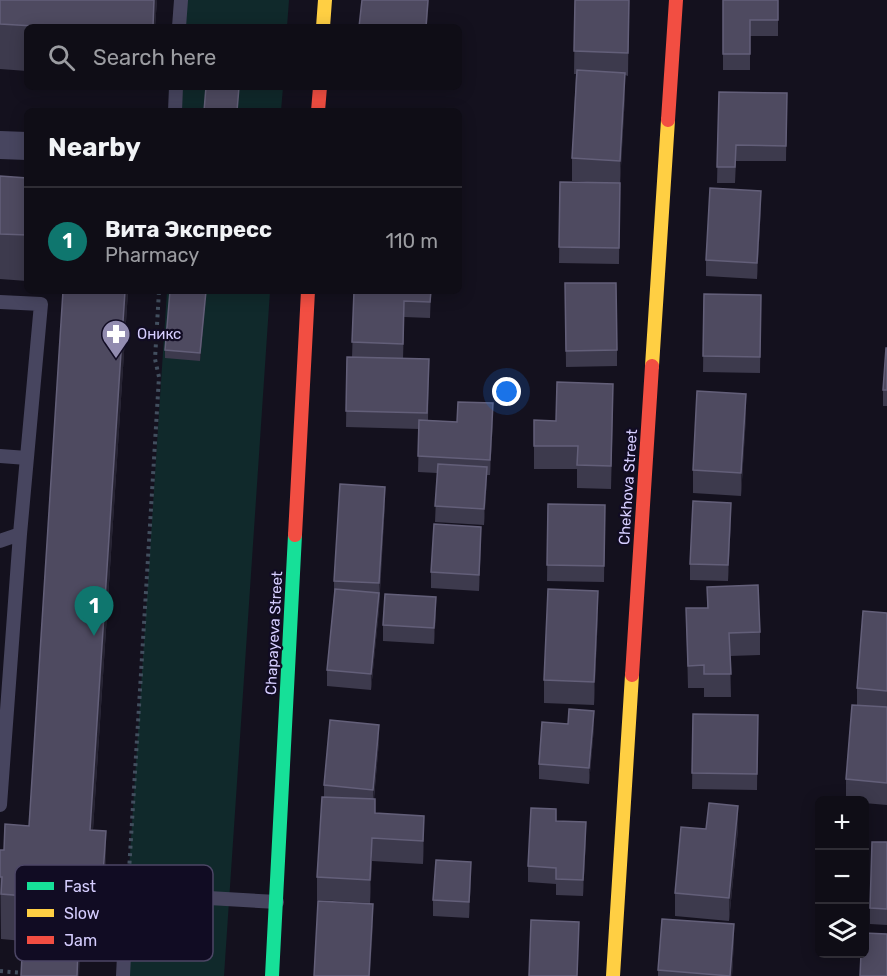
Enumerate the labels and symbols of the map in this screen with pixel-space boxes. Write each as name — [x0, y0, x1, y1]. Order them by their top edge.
pharmacy icon: Оникс — [100, 318, 132, 360]
place label: Оникс — [137, 325, 181, 343]
your location — [492, 377, 521, 406]
street label: Chekhova Street — [615, 428, 641, 546]
street label: Chapayeva Street — [262, 571, 286, 695]
pin: 1 — [74, 586, 113, 636]
legend — [15, 865, 213, 961]
text: Fast — [64, 877, 96, 896]
text: Slow — [64, 904, 100, 923]
text: Jam — [64, 931, 97, 950]

